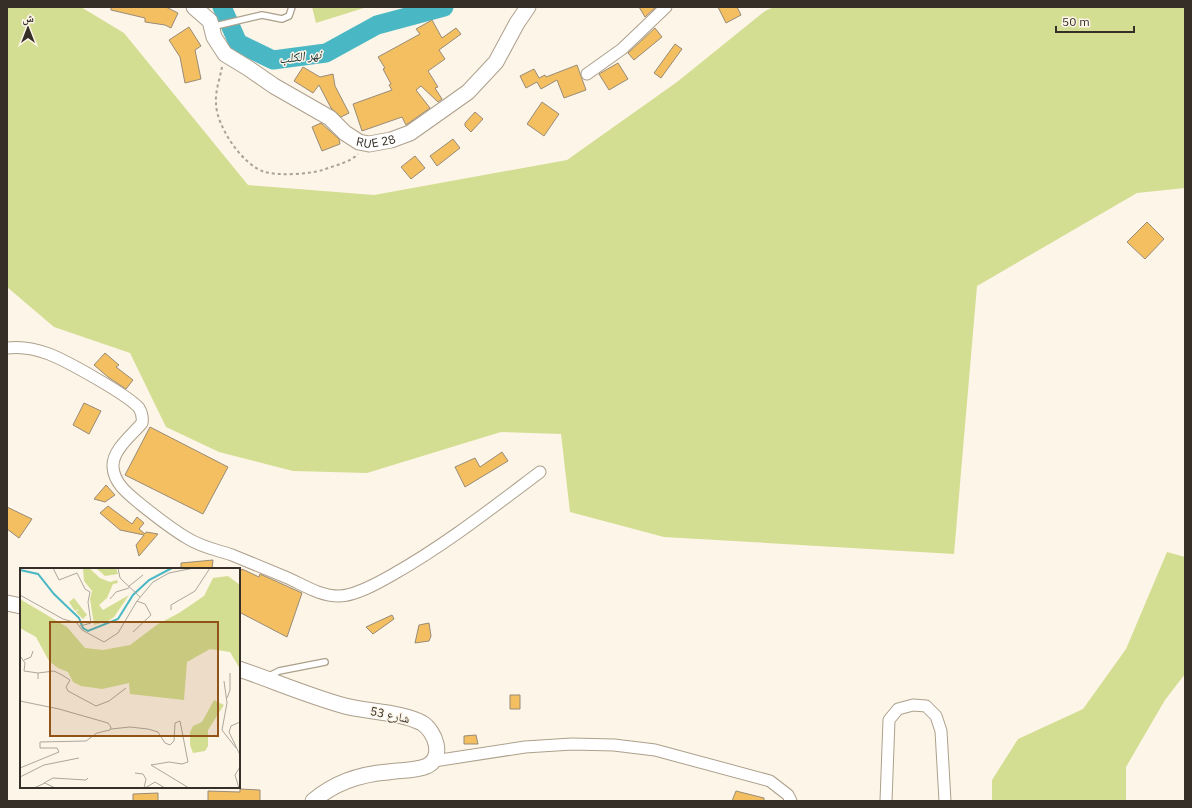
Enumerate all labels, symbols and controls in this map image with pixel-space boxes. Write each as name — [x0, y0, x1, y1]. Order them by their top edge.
north arrow — [8, 8, 48, 48]
scale bar — [1056, 8, 1134, 34]
text: ش — [22, 11, 34, 26]
text: 50 m — [1062, 14, 1090, 29]
water label: نهر الكلب — [278, 45, 324, 68]
street label: RUE 28 — [355, 131, 398, 151]
inset map — [20, 568, 240, 788]
street label: شارع 53 — [369, 703, 411, 727]

